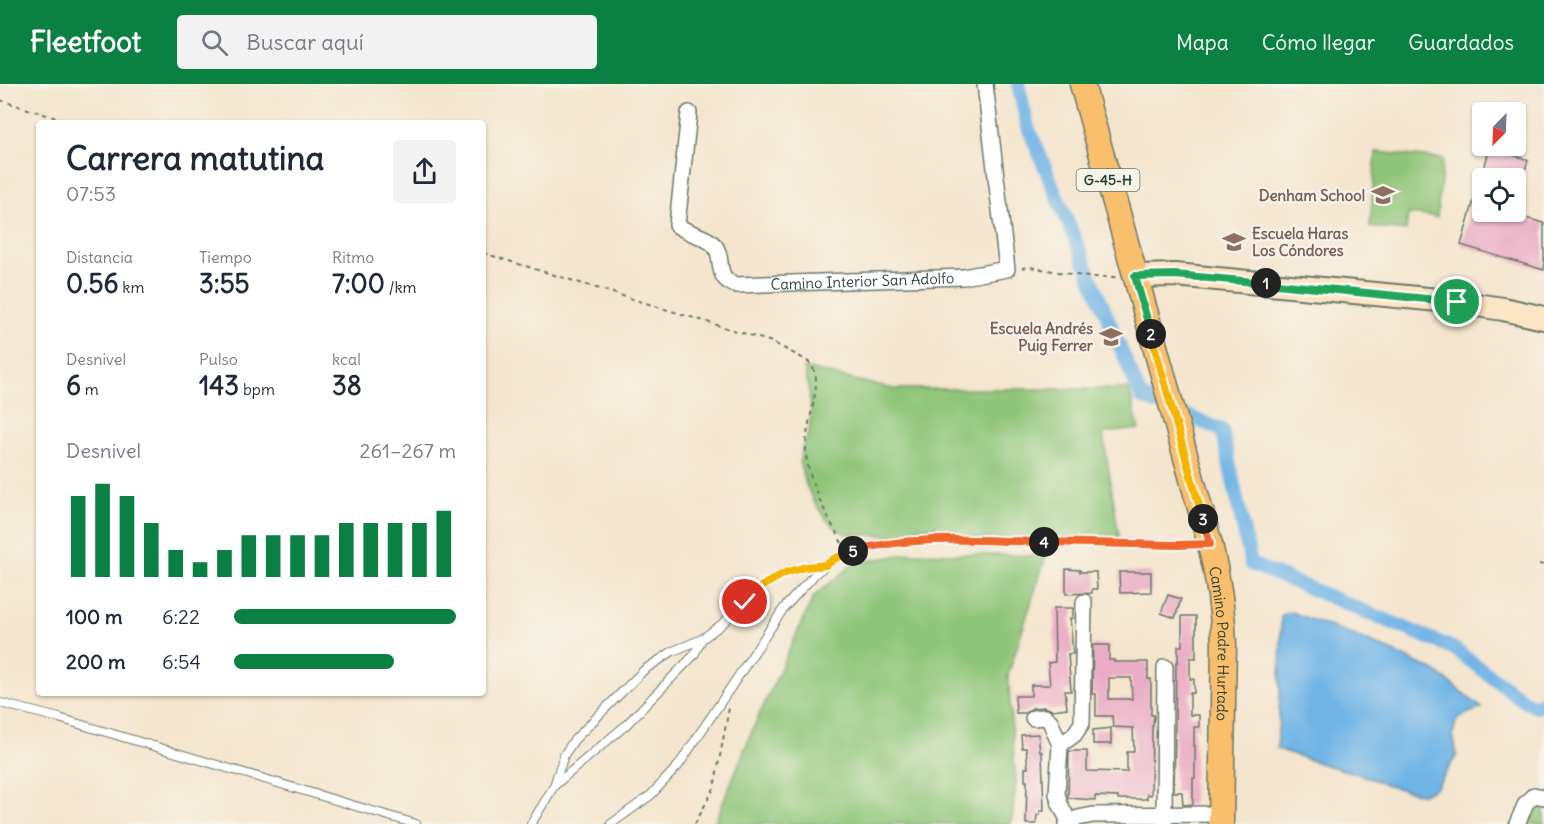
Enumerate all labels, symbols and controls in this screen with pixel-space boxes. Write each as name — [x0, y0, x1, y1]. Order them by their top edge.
search box — [177, 15, 597, 69]
text: Fleetfoot — [30, 24, 141, 60]
icon: search — [198, 26, 231, 59]
text: Buscar aquí — [246, 28, 364, 56]
text: Mapa — [1176, 29, 1229, 56]
text: Cómo llegar — [1262, 29, 1375, 56]
text: Guardados — [1408, 29, 1514, 56]
north arrow — [1472, 102, 1526, 156]
map controls — [1472, 102, 1526, 222]
text: Carrera matutina — [66, 137, 324, 179]
button: share — [393, 140, 456, 203]
button: locate — [1472, 168, 1526, 222]
road number: G-45-H — [1076, 169, 1140, 191]
text: 07:53 — [66, 181, 116, 206]
school or university icon: Denham School — [1370, 182, 1396, 208]
place label: Denham School — [1259, 186, 1365, 205]
place label: Escuela Haras Los Cóndores — [1252, 224, 1348, 260]
school or university icon: Escuela Haras Los Cóndores — [1221, 229, 1247, 255]
text: Distancia — [66, 247, 133, 267]
text: Tiempo — [199, 247, 252, 267]
text: Ritmo — [332, 247, 374, 267]
text: 0.56 — [66, 267, 118, 300]
text: 3:55 — [199, 267, 250, 300]
text: 7:00 — [332, 267, 385, 300]
street label: Camino Interior San Adolfo — [770, 268, 954, 293]
pin: 1 — [1251, 268, 1281, 298]
text: 1 — [1263, 273, 1269, 293]
pin — [1431, 276, 1482, 327]
text: km — [118, 277, 144, 297]
text: /km — [385, 277, 417, 297]
icon: arrive — [1440, 285, 1473, 318]
place label: Escuela Andrés Puig Ferrer — [990, 319, 1094, 356]
pin: 2 — [1136, 319, 1166, 349]
school or university icon: Escuela Andrés Puig Ferrer — [1098, 324, 1124, 350]
text: 2 — [1147, 324, 1155, 344]
text: Desnivel — [66, 349, 126, 369]
text: Pulso — [199, 349, 238, 369]
text: kcal — [332, 349, 361, 369]
text: 6 — [66, 369, 81, 402]
text: 143 — [199, 369, 239, 402]
text: 38 — [332, 369, 362, 402]
text: m — [81, 379, 99, 399]
text: bpm — [239, 379, 275, 399]
text: Desnivel — [66, 438, 141, 463]
text: 261–267 m — [360, 438, 456, 463]
pin: 3 — [1188, 504, 1218, 534]
text: 3 — [1198, 509, 1208, 529]
pin: 4 — [1029, 527, 1059, 557]
text: 4 — [1039, 532, 1049, 552]
pin: 5 — [838, 536, 868, 566]
text: 5 — [848, 541, 858, 561]
street label: Camino Padre Hurtado — [1206, 564, 1234, 721]
pin — [719, 576, 770, 627]
icon: check — [728, 585, 761, 618]
text: 100 m — [66, 604, 123, 629]
text: 6:22 — [162, 604, 200, 629]
text: 200 m — [66, 649, 126, 674]
text: 6:54 — [162, 649, 201, 674]

